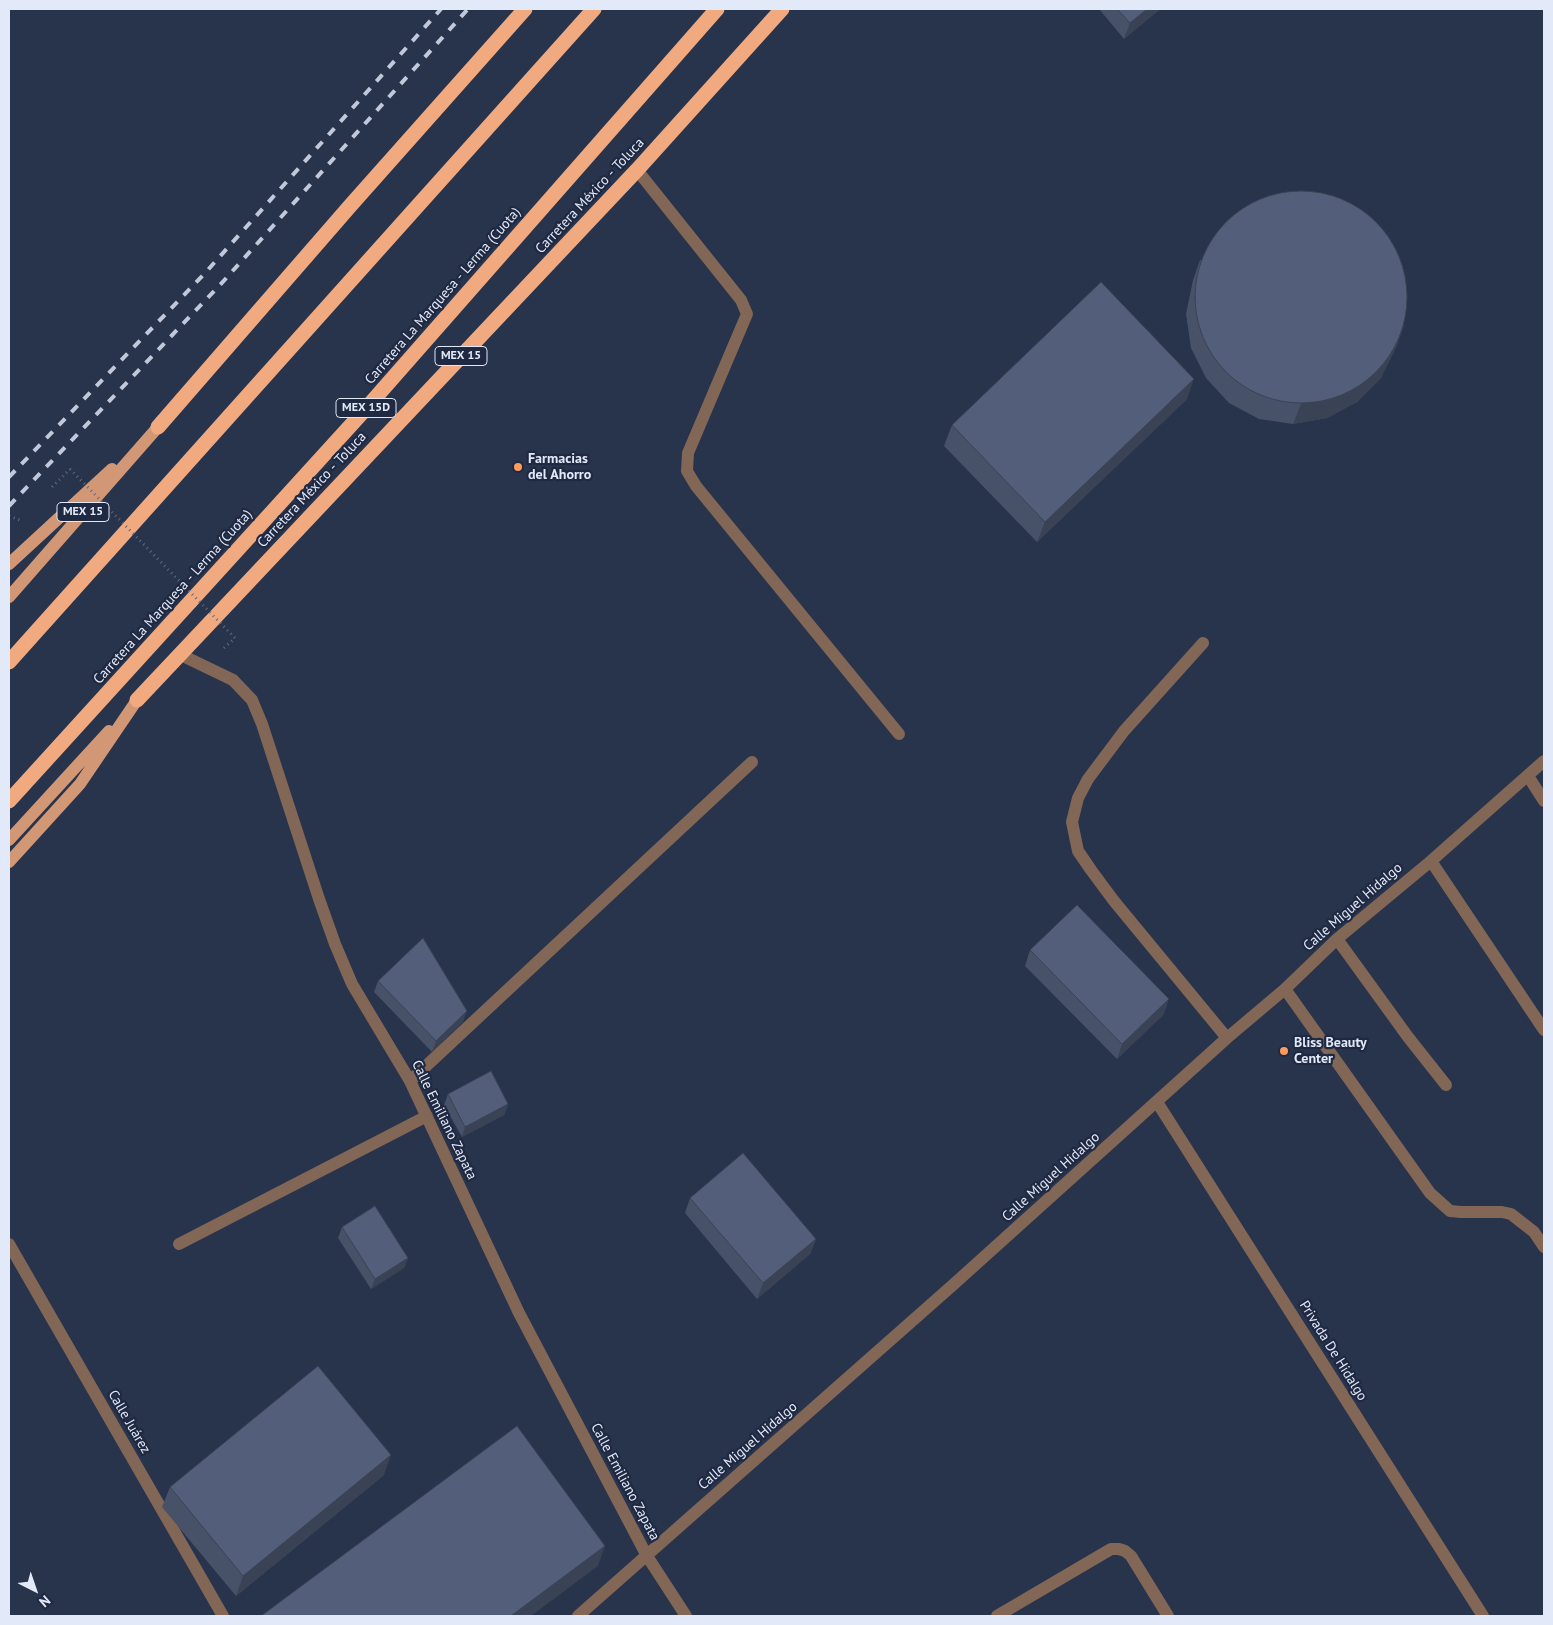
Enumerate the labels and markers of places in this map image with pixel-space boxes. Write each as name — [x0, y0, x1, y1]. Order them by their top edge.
place label: Farmacias del Ahorro — [528, 451, 591, 484]
marker: Farmacias del Ahorro — [512, 461, 524, 473]
place label: Bliss Beauty Center — [1294, 1035, 1367, 1068]
marker: Bliss Beauty Center — [1278, 1045, 1290, 1057]

